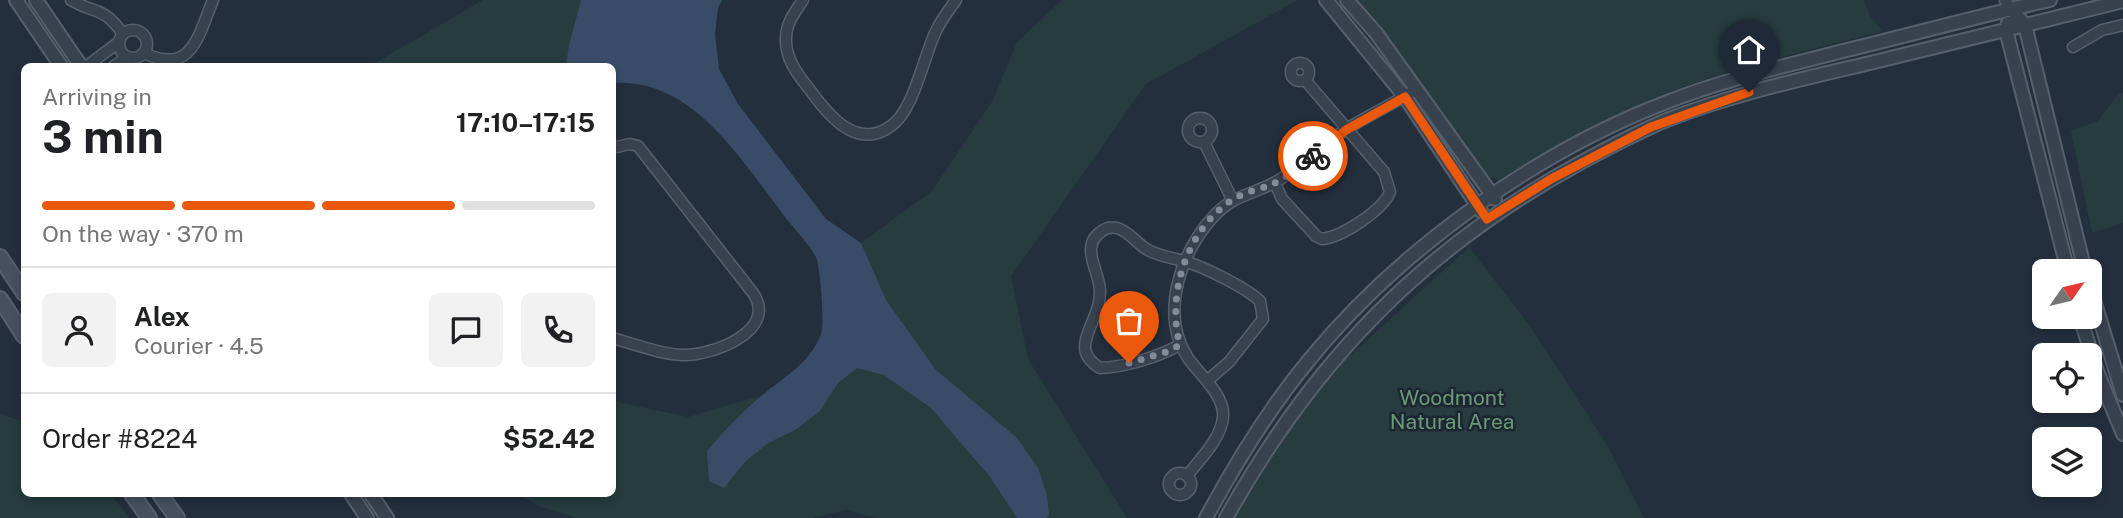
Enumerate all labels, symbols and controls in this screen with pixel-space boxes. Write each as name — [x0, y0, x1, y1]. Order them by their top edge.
pin — [1719, 20, 1779, 92]
icon: home — [1730, 31, 1768, 69]
text: Arriving in — [42, 83, 152, 110]
text: 17:10–17:15 — [456, 107, 595, 138]
text: 3 min — [42, 109, 164, 163]
courier — [1278, 121, 1348, 191]
icon: bike — [1294, 137, 1332, 175]
text: On the way · 370 m — [42, 220, 244, 247]
north arrow — [2032, 259, 2102, 329]
map controls — [2032, 259, 2102, 497]
pin — [1099, 291, 1159, 363]
button: person — [42, 293, 116, 367]
button: chat — [429, 293, 503, 367]
button: phone — [521, 293, 595, 367]
text: Alex — [134, 301, 190, 332]
icon: bag — [1110, 302, 1148, 340]
text: Courier · 4.5 — [134, 332, 264, 359]
button: locate — [2032, 343, 2102, 413]
park label: Woodmont Natural Area — [1390, 385, 1514, 434]
text: Order #8224 — [42, 423, 197, 454]
text: $52.42 — [503, 423, 595, 454]
button: layers — [2032, 427, 2102, 497]

